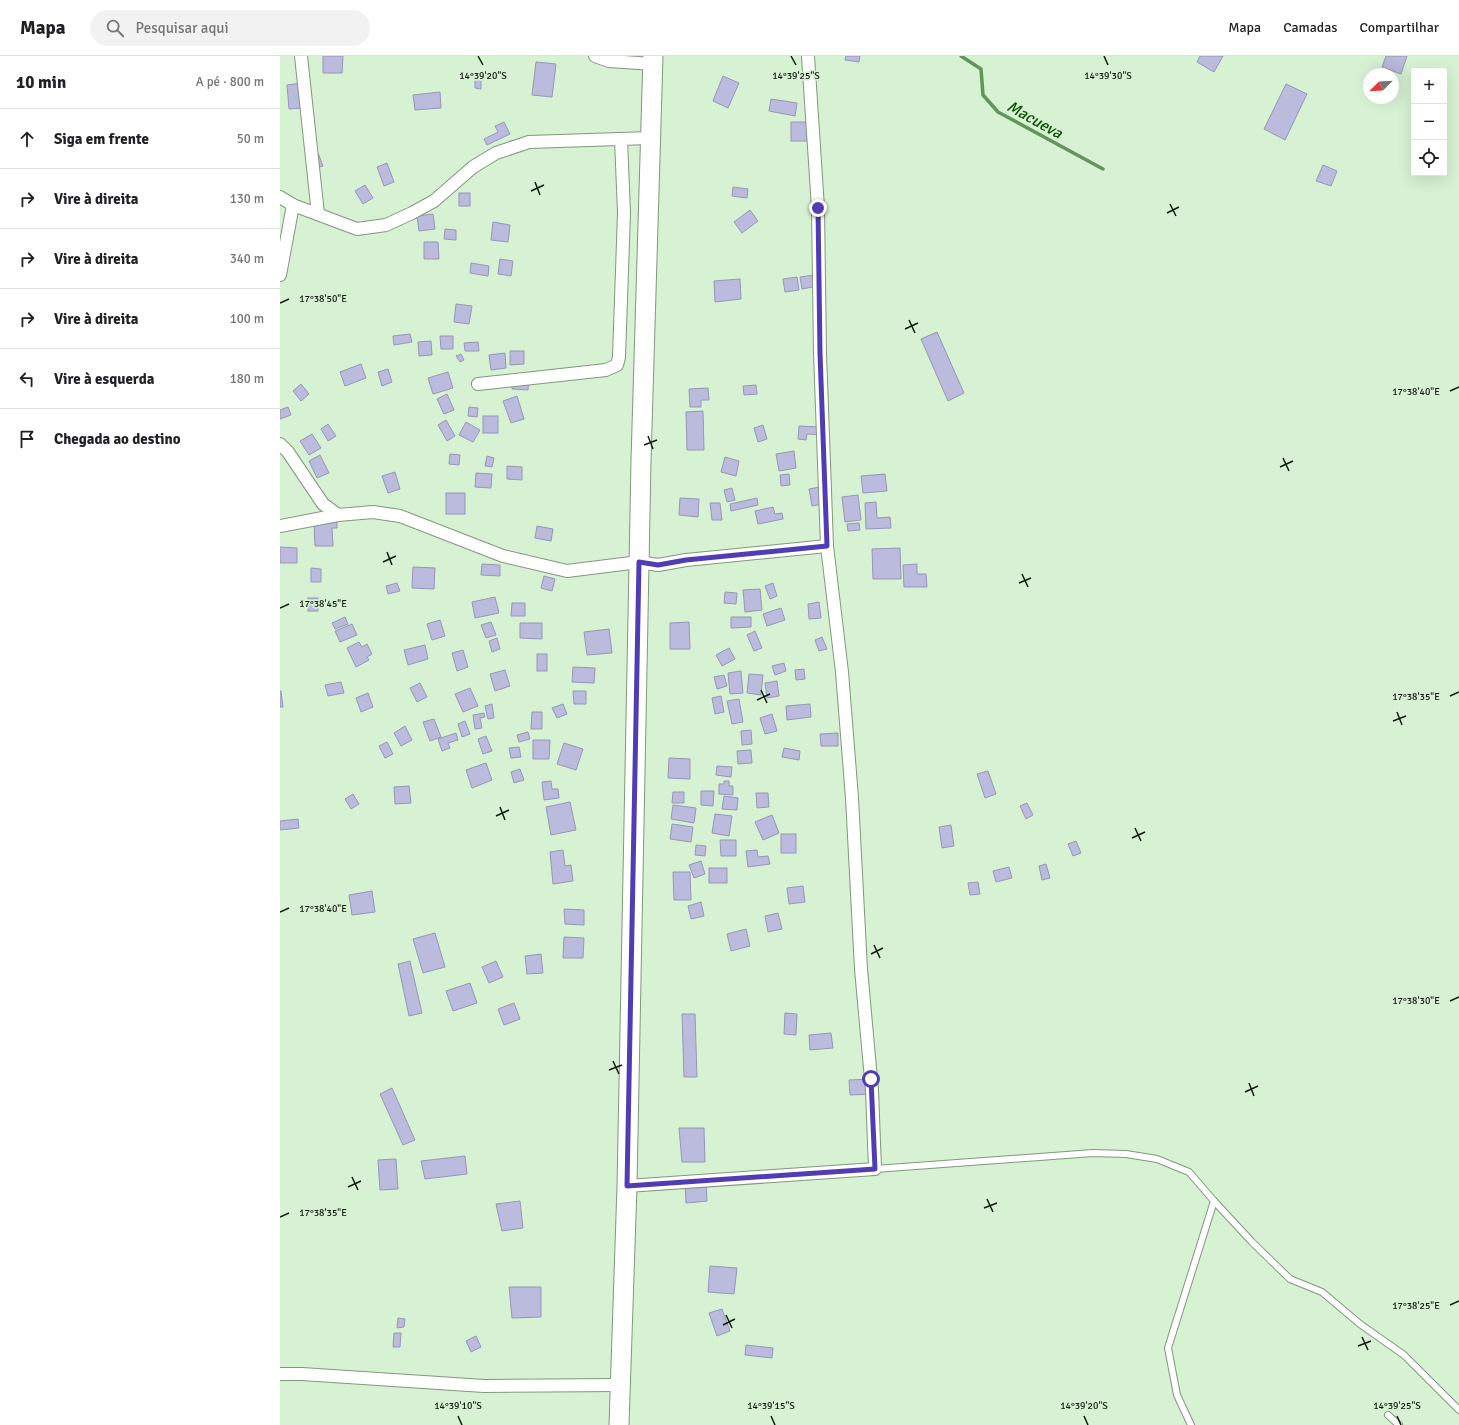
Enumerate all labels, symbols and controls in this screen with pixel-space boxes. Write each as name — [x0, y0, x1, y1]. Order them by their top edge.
search box — [90, 10, 370, 46]
text: Mapa — [20, 16, 66, 40]
icon: search — [104, 17, 126, 39]
text: Pesquisar aqui — [136, 19, 229, 37]
text: Mapa — [1228, 19, 1261, 36]
text: Camadas — [1283, 19, 1337, 36]
text: Compartilhar — [1359, 19, 1439, 36]
north arrow — [1363, 68, 1399, 104]
map controls — [1411, 68, 1447, 176]
button: + — [1411, 68, 1447, 104]
text: 14°39'20"S — [459, 70, 507, 82]
text: 14°39'25"S — [772, 70, 820, 82]
text: 14°39'30"S — [1084, 70, 1132, 82]
text: 10 min — [16, 72, 66, 93]
text: A pé · 800 m — [196, 74, 264, 90]
water label: Macueva — [1003, 96, 1067, 144]
button: − — [1411, 104, 1447, 140]
icon: ahead — [16, 128, 38, 150]
text: Siga em frente — [54, 130, 149, 148]
text: 50 m — [237, 131, 264, 147]
button: locate — [1411, 140, 1447, 176]
icon: right — [16, 188, 38, 210]
text: Vire à direita — [54, 190, 138, 208]
text: 130 m — [230, 191, 264, 207]
route end — [809, 199, 827, 217]
icon: right — [16, 248, 38, 270]
text: Vire à direita — [54, 250, 138, 268]
text: 340 m — [230, 251, 264, 267]
text: 17°38'50"E — [299, 293, 347, 305]
icon: right — [16, 308, 38, 330]
text: Vire à direita — [54, 310, 138, 328]
text: 100 m — [230, 311, 264, 327]
icon: left — [16, 368, 38, 390]
text: Vire à esquerda — [54, 370, 154, 388]
text: 180 m — [230, 371, 264, 387]
text: 17°38'40"E — [1392, 386, 1440, 398]
icon: arrive — [16, 428, 38, 450]
text: Chegada ao destino — [54, 430, 181, 448]
text: 17°38'45"E — [299, 598, 347, 610]
text: 17°38'35"E — [1392, 691, 1440, 703]
text: 17°38'40"E — [299, 903, 347, 915]
text: 17°38'30"E — [1392, 995, 1440, 1007]
route start — [862, 1070, 880, 1088]
text: 17°38'35"E — [299, 1207, 347, 1219]
text: 17°38'25"E — [1392, 1300, 1440, 1312]
text: 14°39'10"S — [434, 1400, 482, 1412]
text: 14°39'15"S — [747, 1400, 795, 1412]
text: 14°39'20"S — [1060, 1400, 1108, 1412]
text: 14°39'25"S — [1373, 1400, 1421, 1412]

